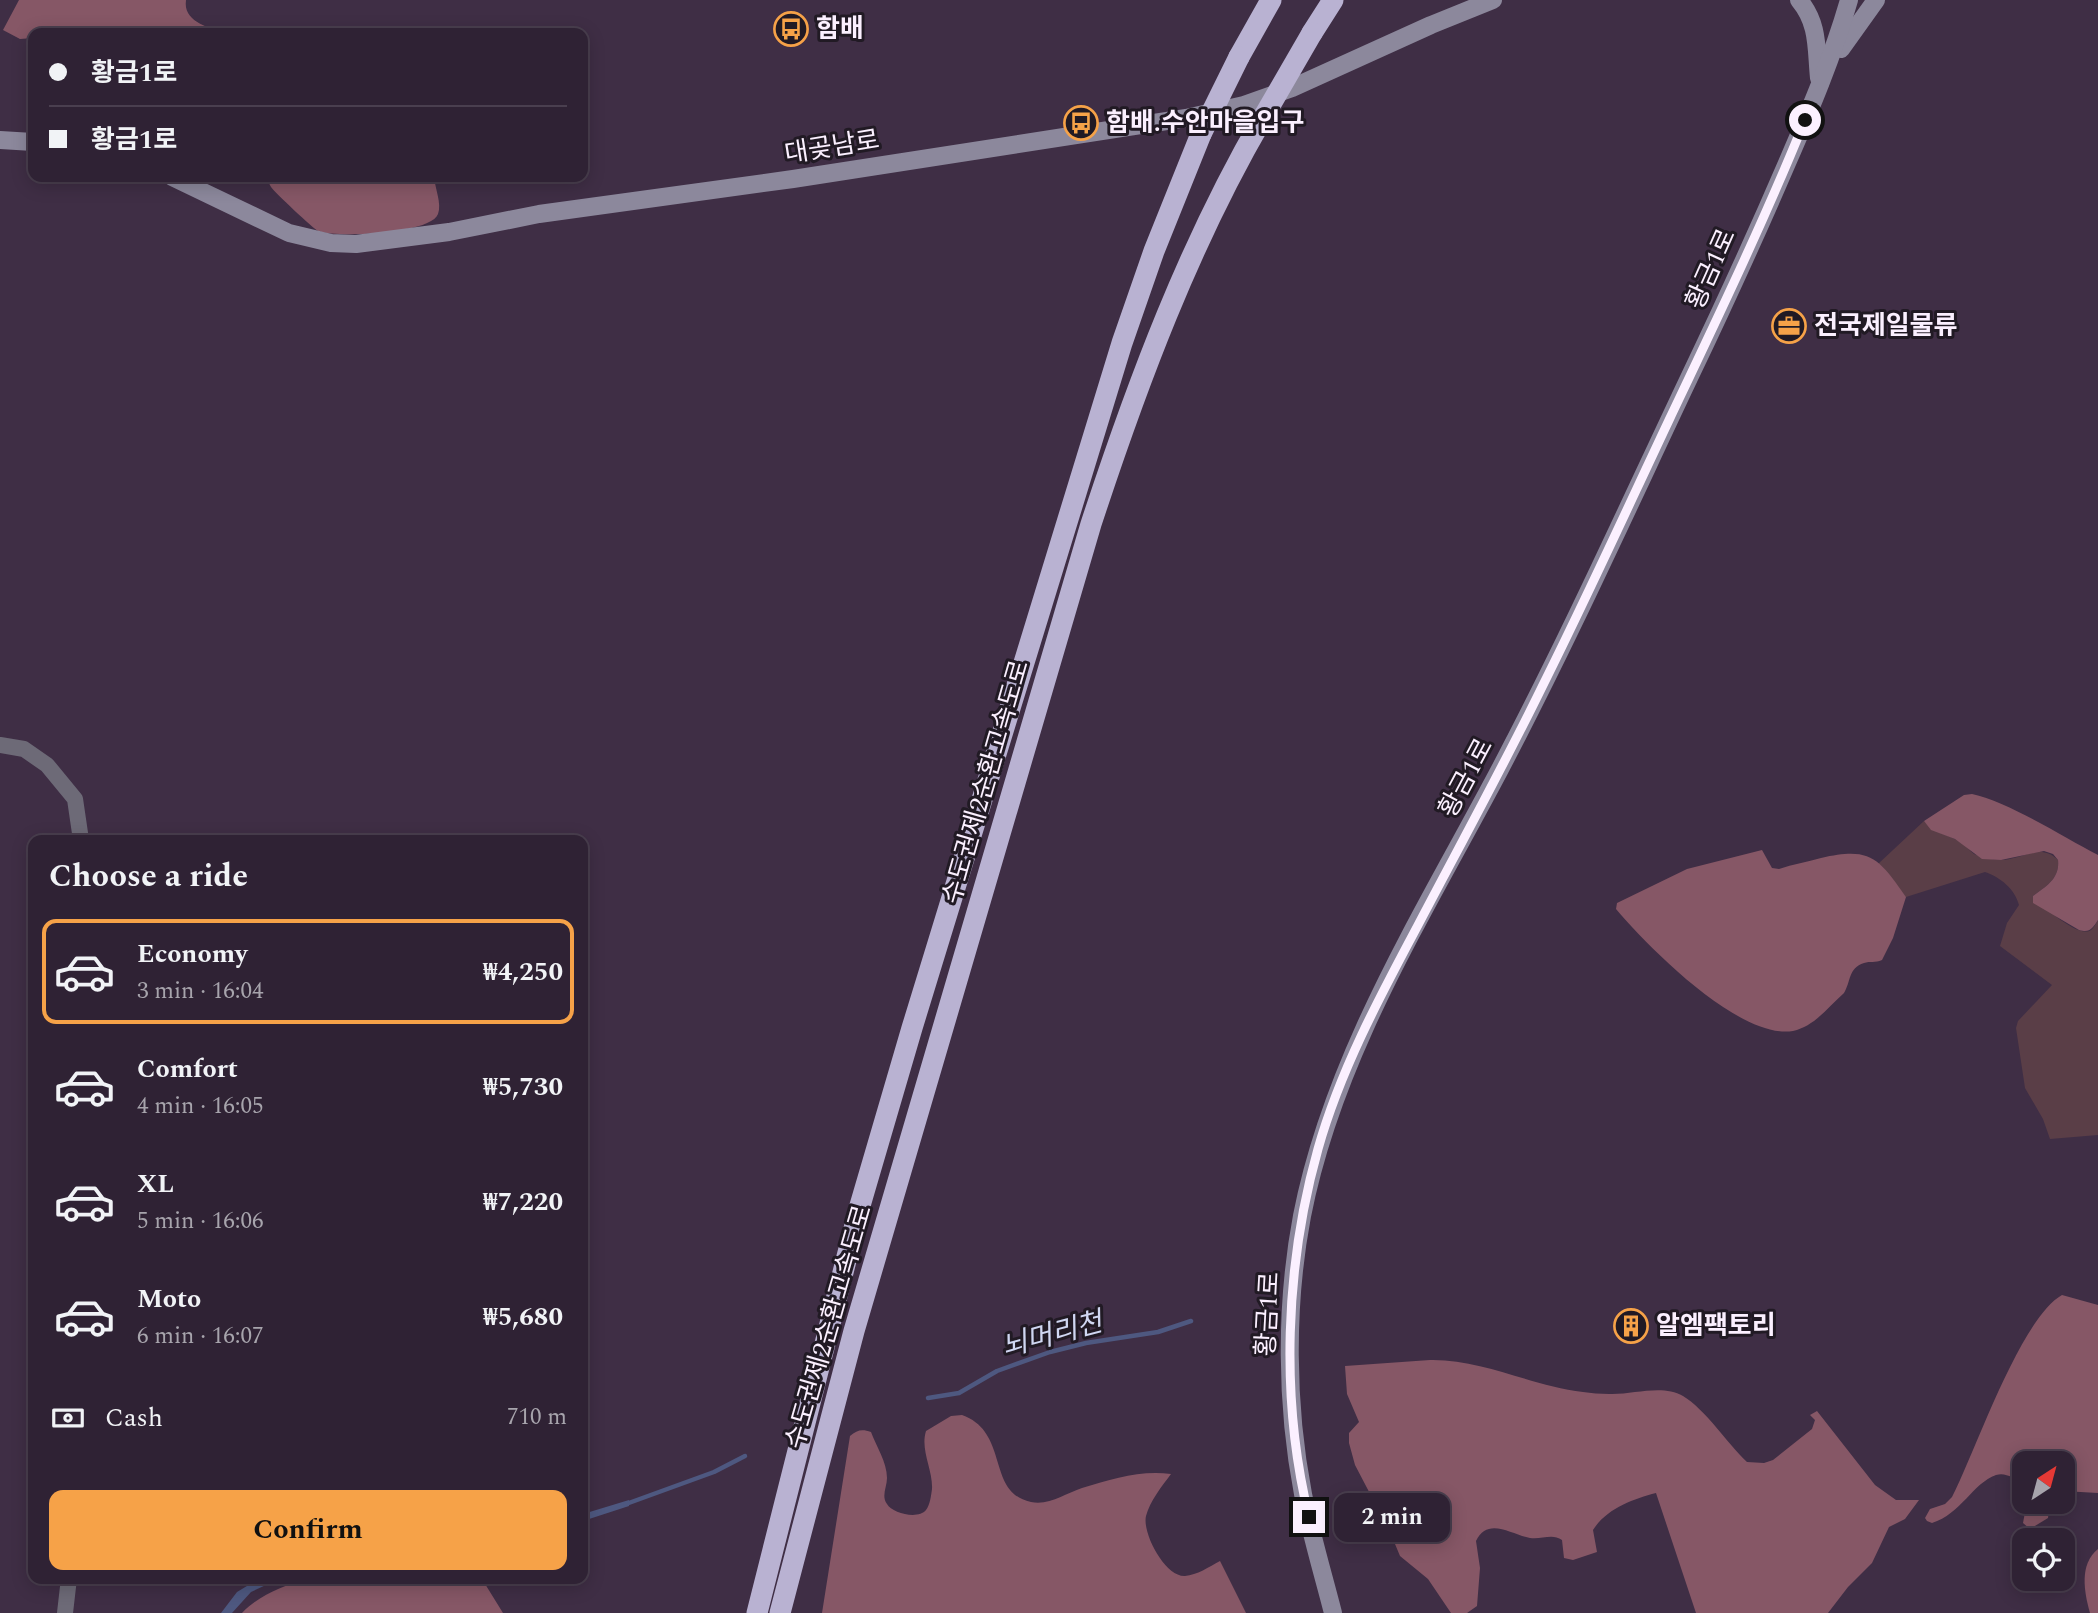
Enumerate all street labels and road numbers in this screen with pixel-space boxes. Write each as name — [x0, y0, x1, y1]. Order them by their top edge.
street label: 대곶남로 — [782, 120, 882, 174]
street label: 황금1로 — [1675, 222, 1747, 316]
street label: 수도권제2순환고속도로 — [932, 655, 1040, 909]
street label: 황금1로 — [1428, 731, 1504, 825]
street label: 수도권제2순환고속도로 — [775, 1200, 883, 1454]
street label: 황금1로 — [1246, 1271, 1290, 1357]

